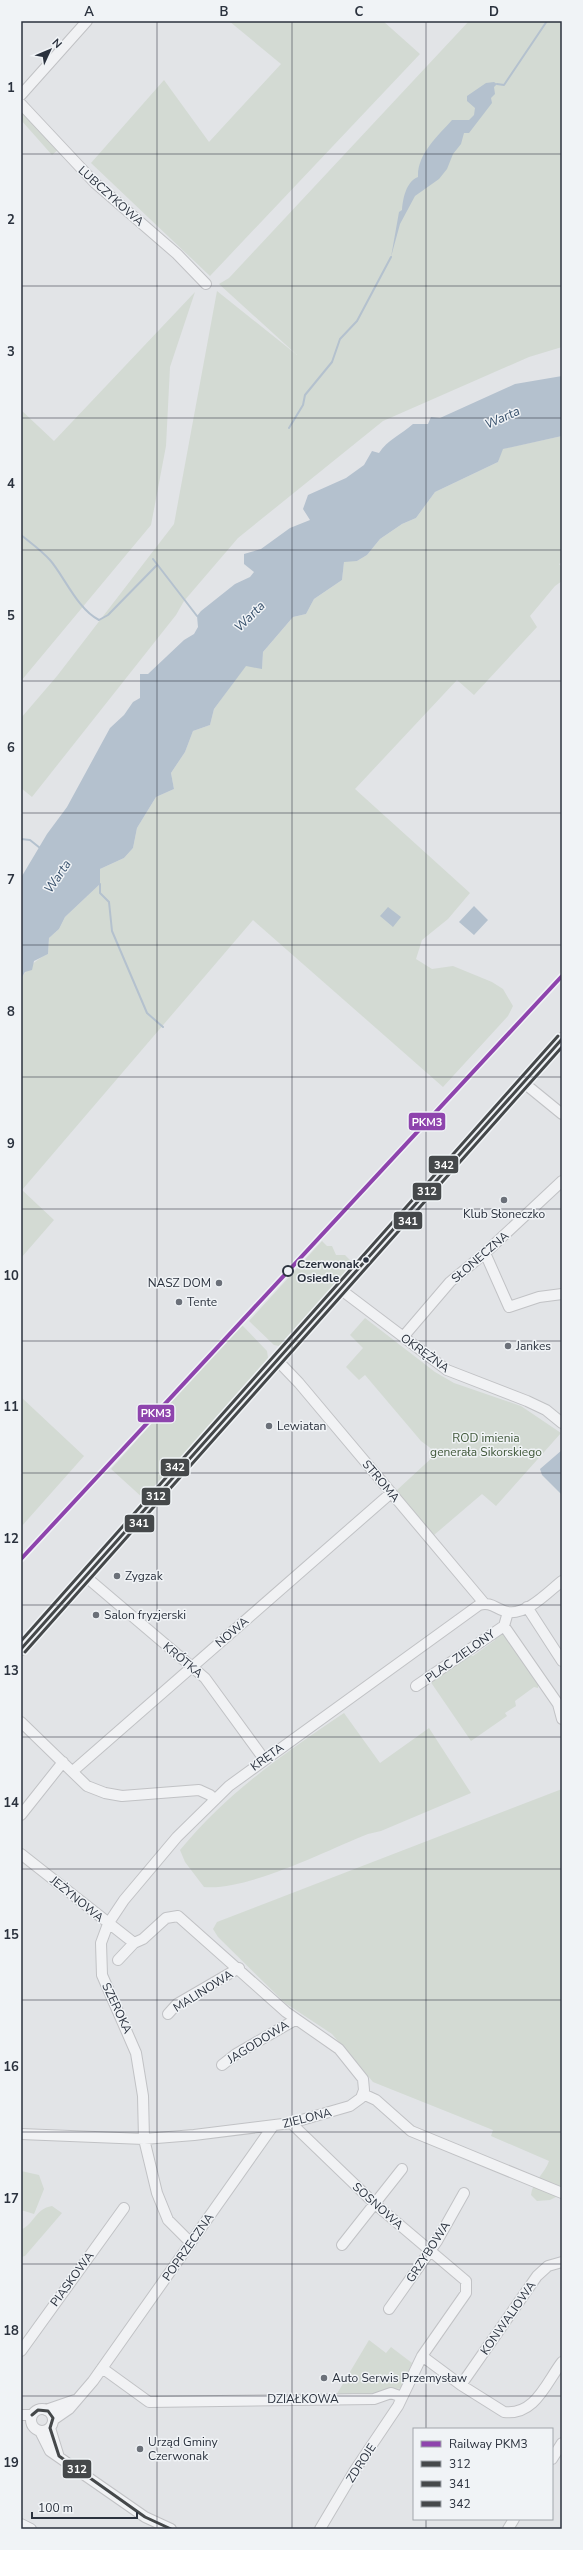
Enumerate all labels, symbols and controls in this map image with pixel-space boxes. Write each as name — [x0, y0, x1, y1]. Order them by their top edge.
text: A — [84, 3, 94, 21]
text: B — [220, 3, 229, 21]
text: C — [355, 3, 364, 21]
text: D — [489, 3, 499, 21]
north arrow — [30, 30, 70, 70]
text: N — [49, 35, 65, 52]
text: 1 — [7, 79, 15, 97]
street label: LUBCZYKOWA — [75, 162, 147, 230]
text: 2 — [7, 211, 15, 229]
text: 3 — [7, 343, 15, 361]
water label: Warta — [482, 402, 523, 434]
text: 4 — [7, 475, 15, 493]
water label: Warta — [230, 597, 269, 636]
text: 5 — [7, 607, 15, 625]
text: 6 — [7, 739, 15, 757]
water label: Warta — [40, 856, 76, 897]
text: 7 — [7, 871, 15, 889]
text: 8 — [7, 1003, 15, 1021]
line badge: PKM3 — [408, 1112, 446, 1131]
text: PKM3 — [412, 1115, 442, 1130]
text: 9 — [7, 1135, 15, 1153]
line badge: 342 — [428, 1155, 459, 1174]
text: 342 — [434, 1158, 454, 1173]
line badge: 312 — [412, 1182, 442, 1201]
text: 312 — [417, 1184, 437, 1199]
marker: Klub Słoneczko — [499, 1195, 509, 1205]
place label: Klub Słoneczko — [463, 1206, 545, 1222]
line badge: 341 — [393, 1211, 423, 1230]
text: 341 — [398, 1214, 418, 1229]
street label: SŁONECZNA — [448, 1227, 512, 1286]
unlabelled marker — [361, 1255, 371, 1265]
place label: Czerwonak Osiedle — [297, 1256, 360, 1286]
marker: Czerwonak Osiedle — [282, 1265, 294, 1277]
text: 10 — [3, 1267, 19, 1285]
place label: NASZ DOM — [148, 1275, 211, 1291]
marker: NASZ DOM — [214, 1278, 224, 1288]
place label: Tente — [187, 1294, 217, 1310]
marker: Tente — [174, 1297, 184, 1307]
street label: OKRĘŻNA — [397, 1330, 453, 1376]
place label: Jankes — [515, 1338, 551, 1354]
marker: Jankes — [503, 1341, 513, 1351]
text: 11 — [3, 1398, 19, 1416]
line badge: PKM3 — [137, 1404, 175, 1423]
text: PKM3 — [141, 1406, 171, 1421]
place label: Lewiatan — [277, 1418, 326, 1434]
marker: Lewiatan — [264, 1421, 274, 1431]
park label: ROD imienia generała Sikorskiego — [430, 1430, 542, 1460]
street label: STROMA — [359, 1456, 404, 1506]
line badge: 342 — [160, 1458, 190, 1477]
text: 342 — [165, 1460, 185, 1475]
line badge: 312 — [141, 1487, 171, 1506]
text: 312 — [146, 1489, 166, 1504]
line badge: 341 — [124, 1514, 155, 1533]
text: 341 — [129, 1516, 149, 1531]
text: 12 — [3, 1530, 19, 1548]
place label: Zygzak — [125, 1568, 164, 1584]
marker: Zygzak — [112, 1571, 122, 1581]
place label: Salon fryzjerski — [104, 1607, 186, 1623]
marker: Salon fryzjerski — [91, 1610, 101, 1620]
street label: NOWA — [212, 1613, 252, 1651]
street label: PLAC ZIELONY — [422, 1625, 499, 1686]
street label: KRÓTKA — [160, 1639, 206, 1681]
text: 13 — [3, 1662, 19, 1680]
street label: KRĘTA — [247, 1739, 287, 1774]
text: 14 — [3, 1794, 19, 1812]
street label: JEŻYNOWA — [46, 1872, 107, 1926]
text: 15 — [3, 1926, 19, 1944]
street label: MALINOWA — [170, 1966, 236, 2016]
street label: SZEROKA — [98, 1980, 136, 2036]
street label: JAGODOWA — [223, 2017, 292, 2068]
text: 16 — [3, 2058, 19, 2076]
street label: ZIELONA — [281, 2104, 333, 2132]
street label: SOSNOWA — [349, 2179, 407, 2233]
text: 17 — [3, 2190, 19, 2208]
street label: POPRZECZNA — [159, 2210, 217, 2284]
street label: GRZYBOWA — [402, 2218, 454, 2286]
street label: PIASKOWA — [47, 2248, 97, 2310]
street label: KONWALIOWA — [477, 2278, 539, 2358]
text: 18 — [3, 2322, 19, 2340]
place label: Auto Serwis Przemysław — [332, 2370, 467, 2386]
marker: Auto Serwis Przemysław — [319, 2373, 329, 2383]
street label: DZIAŁKOWA — [267, 2391, 339, 2407]
legend — [413, 2428, 553, 2520]
place label: Urząd Gminy Czerwonak — [148, 2434, 219, 2464]
text: Railway PKM3 — [449, 2436, 528, 2452]
street label: ZDROJE — [342, 2440, 380, 2486]
marker: Urząd Gminy Czerwonak — [135, 2444, 145, 2454]
text: 19 — [3, 2454, 19, 2472]
text: 312 — [449, 2456, 471, 2472]
line badge: 312 — [62, 2459, 92, 2479]
text: 312 — [67, 2462, 87, 2477]
text: 341 — [449, 2476, 471, 2492]
scale bar — [32, 2494, 137, 2520]
text: 342 — [449, 2496, 471, 2512]
text: 100 m — [38, 2500, 73, 2516]

